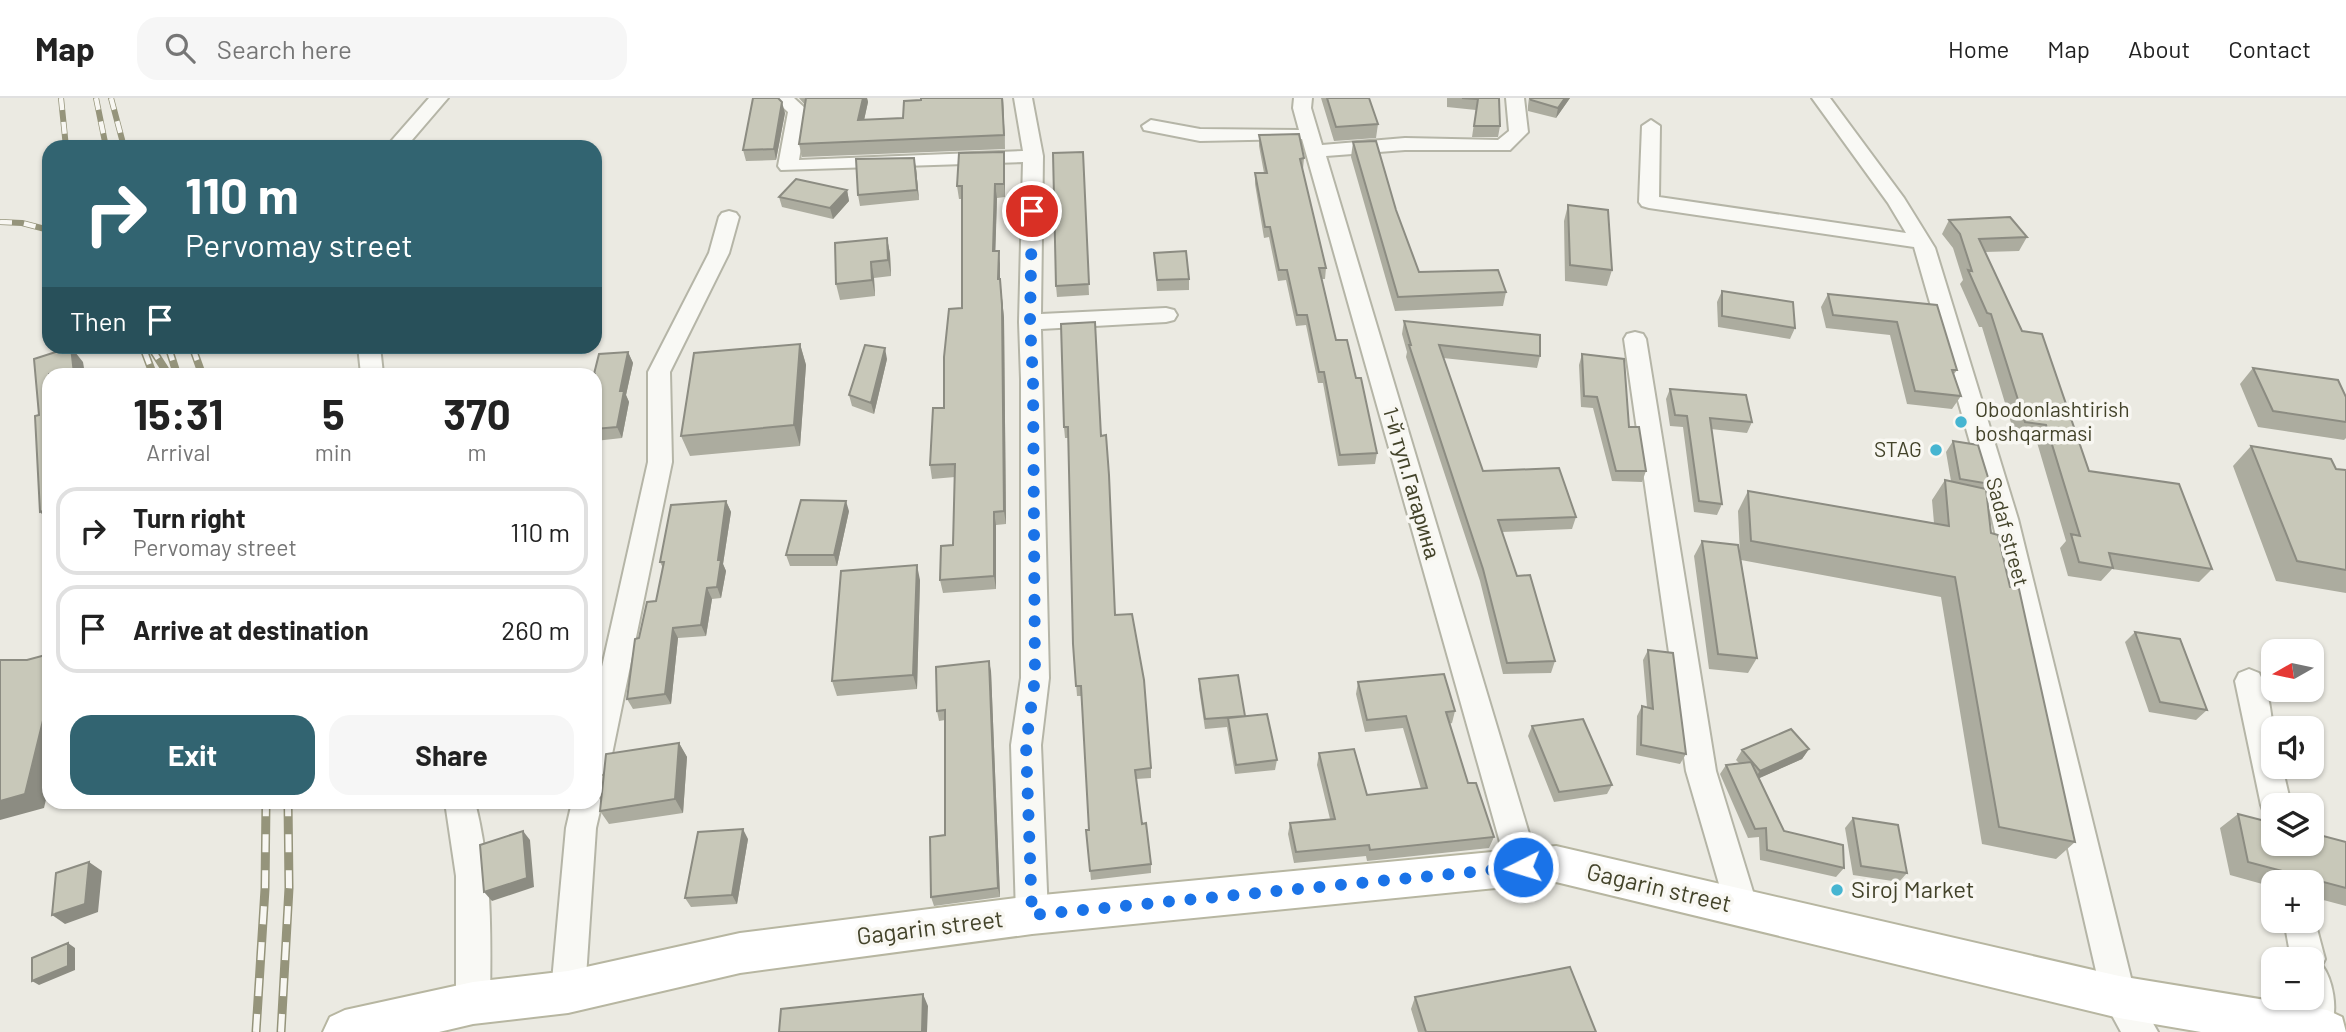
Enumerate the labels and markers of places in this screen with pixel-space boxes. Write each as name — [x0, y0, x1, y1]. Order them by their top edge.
pin — [1002, 181, 1062, 241]
place label: Obodonlashtirish boshqarmasi — [1975, 396, 2129, 445]
marker: Obodonlashtirish boshqarmasi — [1953, 414, 1969, 430]
place label: STAG — [1874, 436, 1922, 461]
marker: STAG — [1928, 442, 1944, 458]
place label: Siroj Market — [1851, 874, 1975, 903]
marker: Siroj Market — [1829, 882, 1845, 898]

